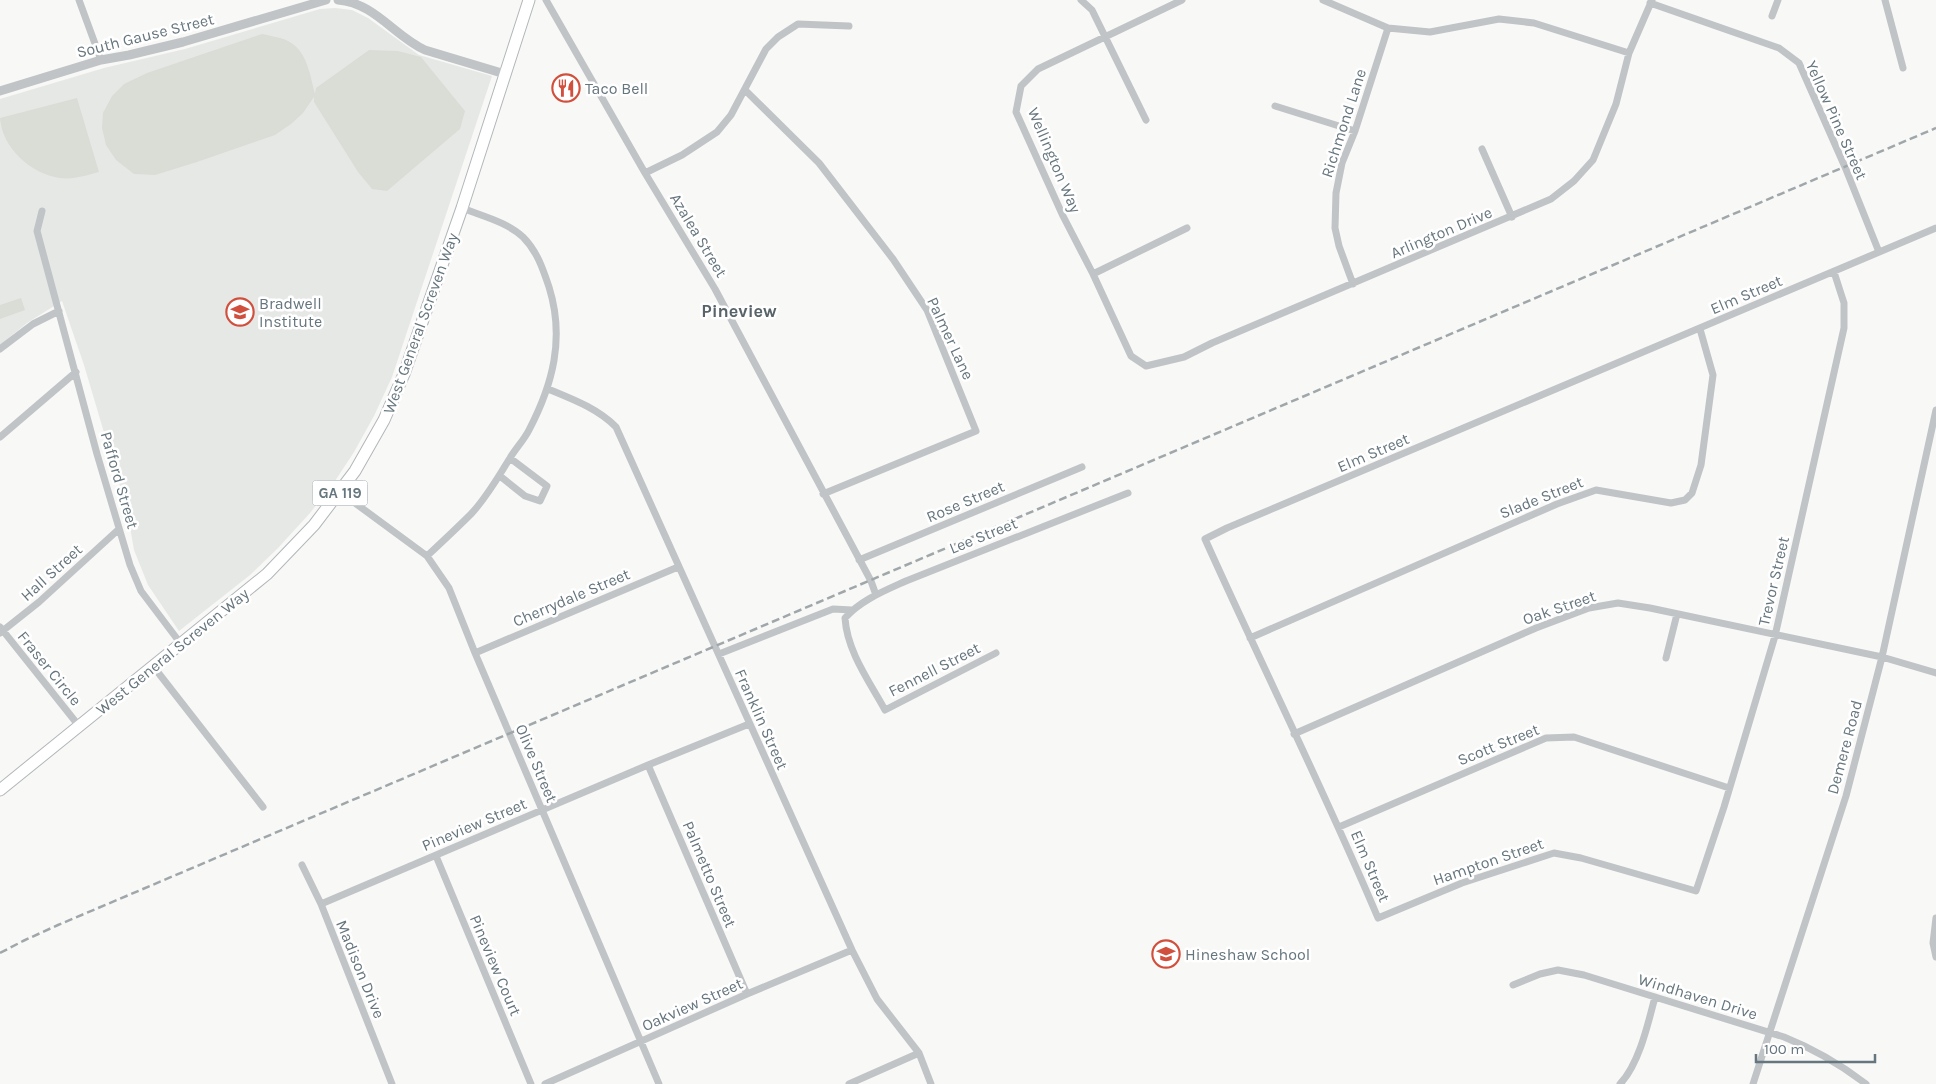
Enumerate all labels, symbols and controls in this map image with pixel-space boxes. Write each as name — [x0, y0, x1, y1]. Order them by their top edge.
street label: South Gause Street — [75, 9, 216, 62]
street label: Yellow Pine Street — [1802, 58, 1871, 183]
street label: Richmond Lane — [1317, 66, 1370, 180]
restaurant icon: Taco Bell — [551, 73, 581, 103]
place label: Taco Bell — [585, 79, 648, 98]
street label: Wellington Way — [1024, 105, 1086, 216]
street label: Azalea Street — [666, 190, 731, 281]
street label: Arlington Drive — [1388, 203, 1495, 262]
street label: West General Screven Way — [379, 230, 462, 416]
street label: Elm Street — [1707, 271, 1785, 318]
place label: Bradwell Institute — [259, 294, 322, 331]
street label: Palmer Lane — [923, 294, 978, 383]
school or university icon: Bradwell Institute — [225, 297, 255, 327]
district label: Pineview — [701, 300, 777, 322]
street label: Pafford Street — [97, 429, 142, 531]
street label: Elm Street — [1334, 429, 1412, 476]
street label: Slade Street — [1497, 472, 1586, 523]
street label: Rose Street — [923, 477, 1007, 526]
road number: GA 119 — [312, 480, 368, 506]
street label: Lee Street — [946, 513, 1020, 558]
street label: Trevor Street — [1754, 535, 1793, 628]
street label: Hall Street — [17, 540, 86, 605]
street label: Cherrydale Street — [510, 564, 633, 631]
street label: West General Screven Way — [92, 584, 253, 719]
street label: Oak Street — [1520, 586, 1598, 629]
street label: Fraser Circle — [14, 627, 85, 709]
street label: Fennell Street — [885, 638, 983, 701]
street label: Franklin Street — [731, 666, 792, 773]
street label: Demere Road — [1823, 698, 1866, 796]
street label: Scott Street — [1455, 719, 1542, 769]
street label: Olive Street — [511, 721, 562, 805]
street label: Pineview Street — [419, 794, 529, 855]
street label: Palmetto Street — [679, 818, 741, 930]
street label: Elm Street — [1347, 827, 1394, 905]
street label: Hampton Street — [1430, 834, 1546, 889]
street label: Pineview Court — [466, 912, 525, 1019]
street label: Madison Drive — [332, 917, 389, 1021]
school or university icon: Hineshaw School — [1151, 939, 1181, 969]
place label: Hineshaw School — [1185, 945, 1310, 964]
street label: Windhaven Drive — [1636, 969, 1760, 1024]
street label: Oakview Street — [639, 974, 746, 1035]
scale bar — [1756, 1032, 1875, 1064]
text: 100 m — [1764, 1040, 1804, 1058]

